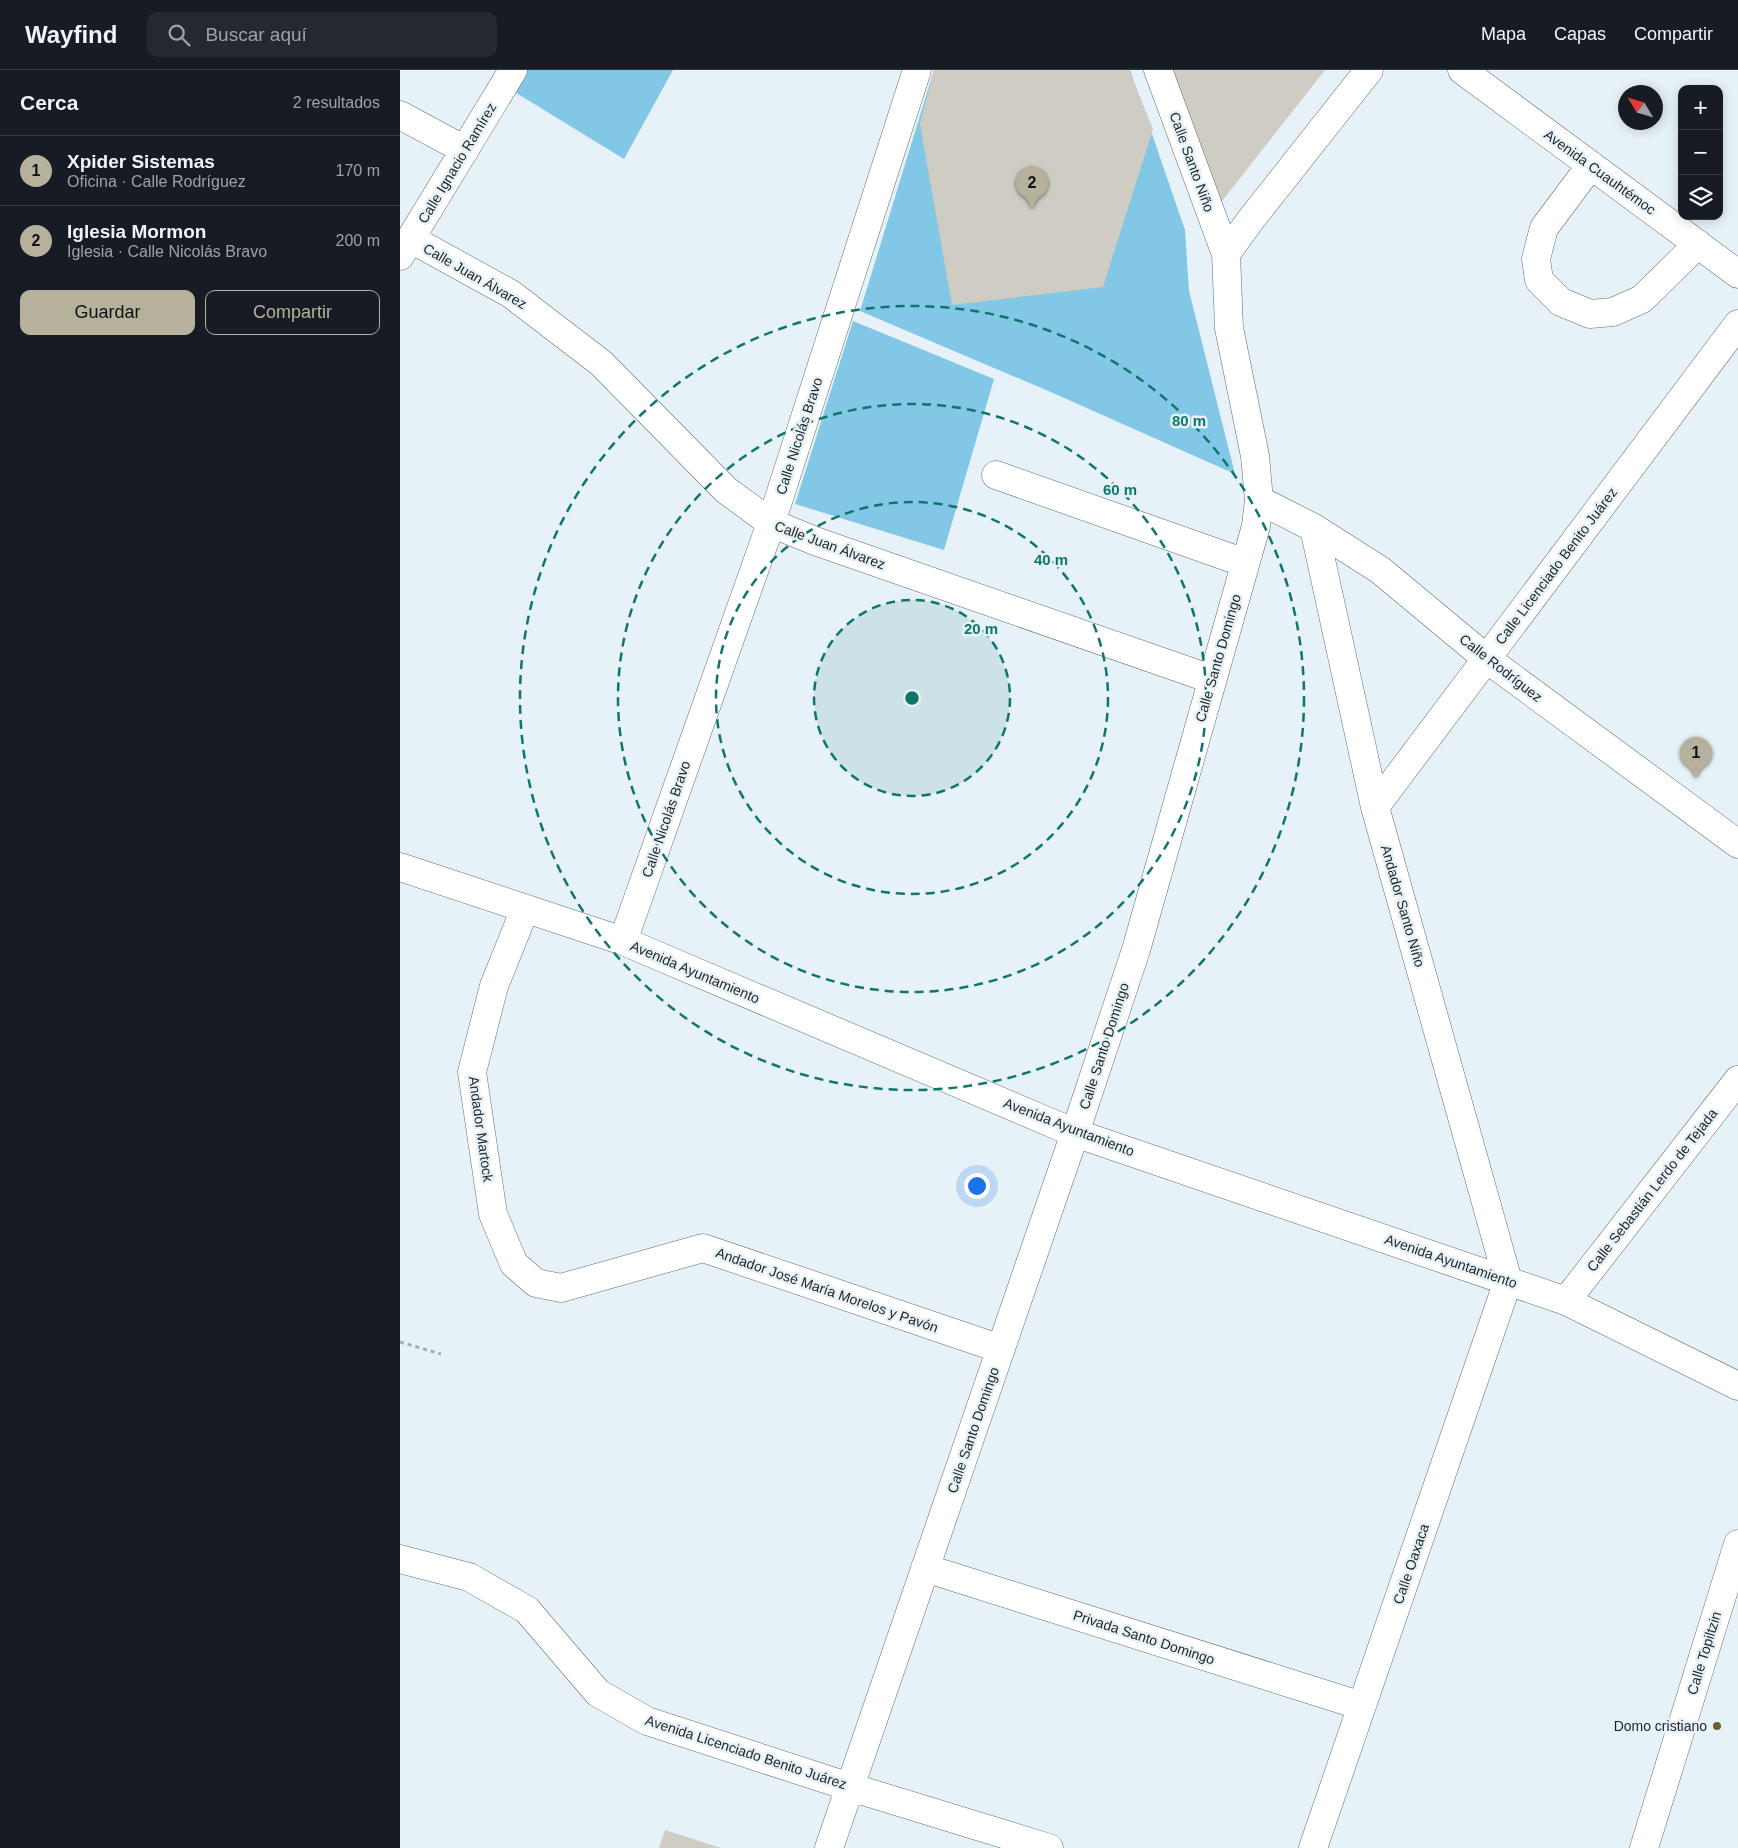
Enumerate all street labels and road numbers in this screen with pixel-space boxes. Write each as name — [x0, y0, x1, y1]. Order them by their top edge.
street label: Calle Ignacio Ramírez — [415, 100, 499, 226]
street label: Calle Santo Niño — [1167, 110, 1218, 214]
street label: Avenida Cuauhtémoc — [1541, 126, 1659, 218]
street label: Calle Juan Álvarez — [420, 240, 530, 312]
street label: Calle Nicolás Bravo — [773, 375, 826, 497]
street label: Calle Licenciado Benito Juárez — [1492, 484, 1620, 648]
street label: Calle Juan Álvarez — [772, 518, 888, 572]
street label: Calle Santo Domingo — [1192, 592, 1244, 724]
street label: Calle Rodríguez — [1457, 631, 1545, 705]
street label: Calle Nicolás Bravo — [639, 758, 694, 879]
street label: Andador Santo Niño — [1378, 843, 1428, 969]
street label: Avenida Ayuntamiento — [628, 938, 762, 1007]
street label: Calle Santo Domingo — [1076, 980, 1132, 1111]
street label: Andador Martock — [466, 1075, 496, 1184]
street label: Avenida Ayuntamiento — [1001, 1095, 1137, 1159]
street label: Calle Sebastián Lerdo de Tejada — [1583, 1105, 1721, 1275]
street label: Avenida Ayuntamiento — [1383, 1231, 1519, 1291]
street label: Andador José María Morelos y Pavón — [714, 1244, 940, 1336]
street label: Calle Santo Domingo — [944, 1365, 1002, 1495]
street label: Calle Oaxaca — [1390, 1521, 1432, 1606]
street label: Privada Santo Domingo — [1071, 1607, 1217, 1668]
street label: Calle Topiltzin — [1684, 1609, 1724, 1697]
street label: Avenida Licenciado Benito Juárez — [643, 1712, 849, 1792]

